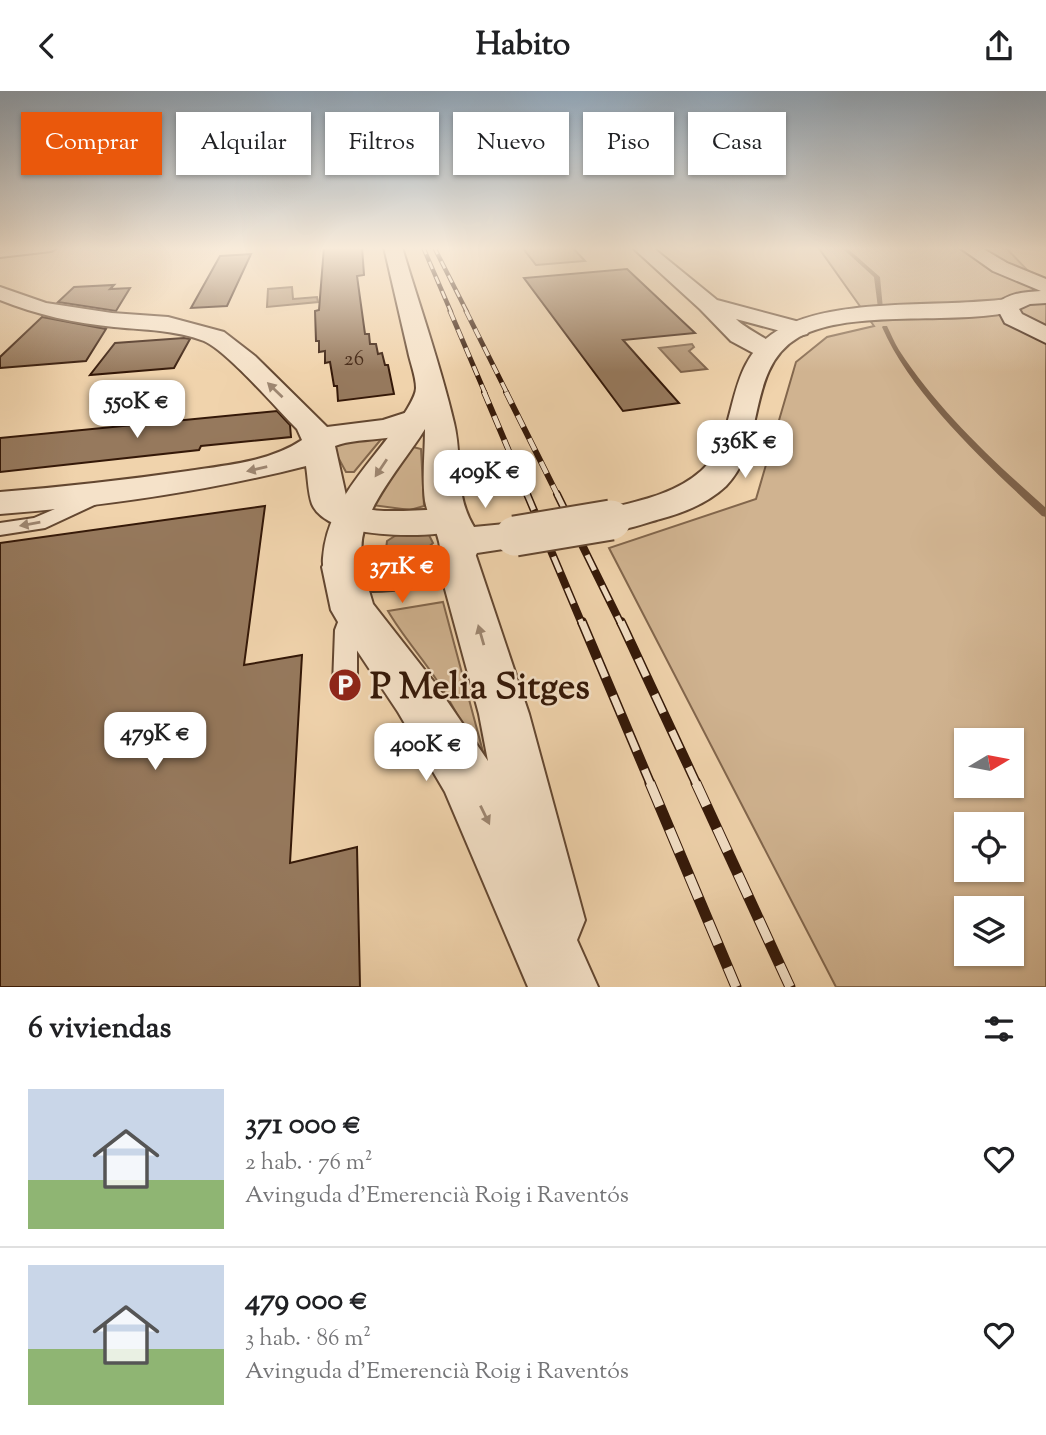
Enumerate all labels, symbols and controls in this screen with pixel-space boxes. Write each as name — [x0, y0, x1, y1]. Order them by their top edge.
text: Habito — [476, 23, 570, 69]
icon: back — [28, 27, 66, 65]
icon: share — [980, 27, 1018, 65]
chip: Comprar — [21, 112, 162, 175]
chip: Alquilar — [176, 112, 311, 175]
chip: Filtros — [325, 112, 439, 175]
chip: Nuevo — [453, 112, 569, 175]
chip: Piso — [583, 112, 674, 175]
chip: Casa — [688, 112, 786, 175]
house number: 26 — [344, 345, 364, 375]
pin: 550K € — [80, 381, 194, 440]
one-way arrow — [267, 382, 284, 398]
text: 550K € — [105, 386, 169, 419]
pin: 536K € — [688, 421, 802, 480]
text: 536K € — [713, 426, 777, 459]
pin: 409K € — [428, 451, 542, 510]
text: 409K € — [450, 456, 520, 489]
one-way arrow — [374, 459, 388, 477]
one-way arrow — [246, 464, 268, 475]
one-way arrow — [19, 519, 41, 530]
pin: 371K € — [345, 545, 459, 605]
text: 371K € — [370, 551, 434, 584]
one-way arrow — [475, 625, 485, 646]
place label: P Melia Sitges — [370, 662, 590, 716]
parking icon: P Melia Sitges — [326, 666, 364, 704]
pin: 479K € — [98, 713, 212, 772]
text: 479K € — [120, 718, 190, 751]
pin: 400K € — [369, 723, 483, 783]
north arrow — [954, 728, 1024, 798]
map controls — [954, 728, 1024, 966]
text: 400K € — [390, 729, 462, 762]
one-way arrow — [480, 805, 491, 825]
button: locate — [954, 812, 1024, 882]
button: layers — [954, 896, 1024, 966]
text: 6 viviendas — [28, 1008, 171, 1051]
icon: filters — [980, 1010, 1018, 1048]
text: 371 000 € — [245, 1104, 361, 1147]
icon: home — [84, 1117, 168, 1201]
icon: heart — [980, 1140, 1018, 1178]
text: 2 hab. · 76 m² — [245, 1147, 373, 1180]
text: Avinguda d'Emerencià Roig i Raventós — [245, 1180, 629, 1213]
text: 479 000 € — [245, 1280, 368, 1323]
icon: home — [84, 1293, 168, 1377]
icon: heart — [980, 1316, 1018, 1354]
text: 3 hab. · 86 m² — [245, 1323, 371, 1356]
text: Avinguda d'Emerencià Roig i Raventós — [245, 1356, 629, 1389]

